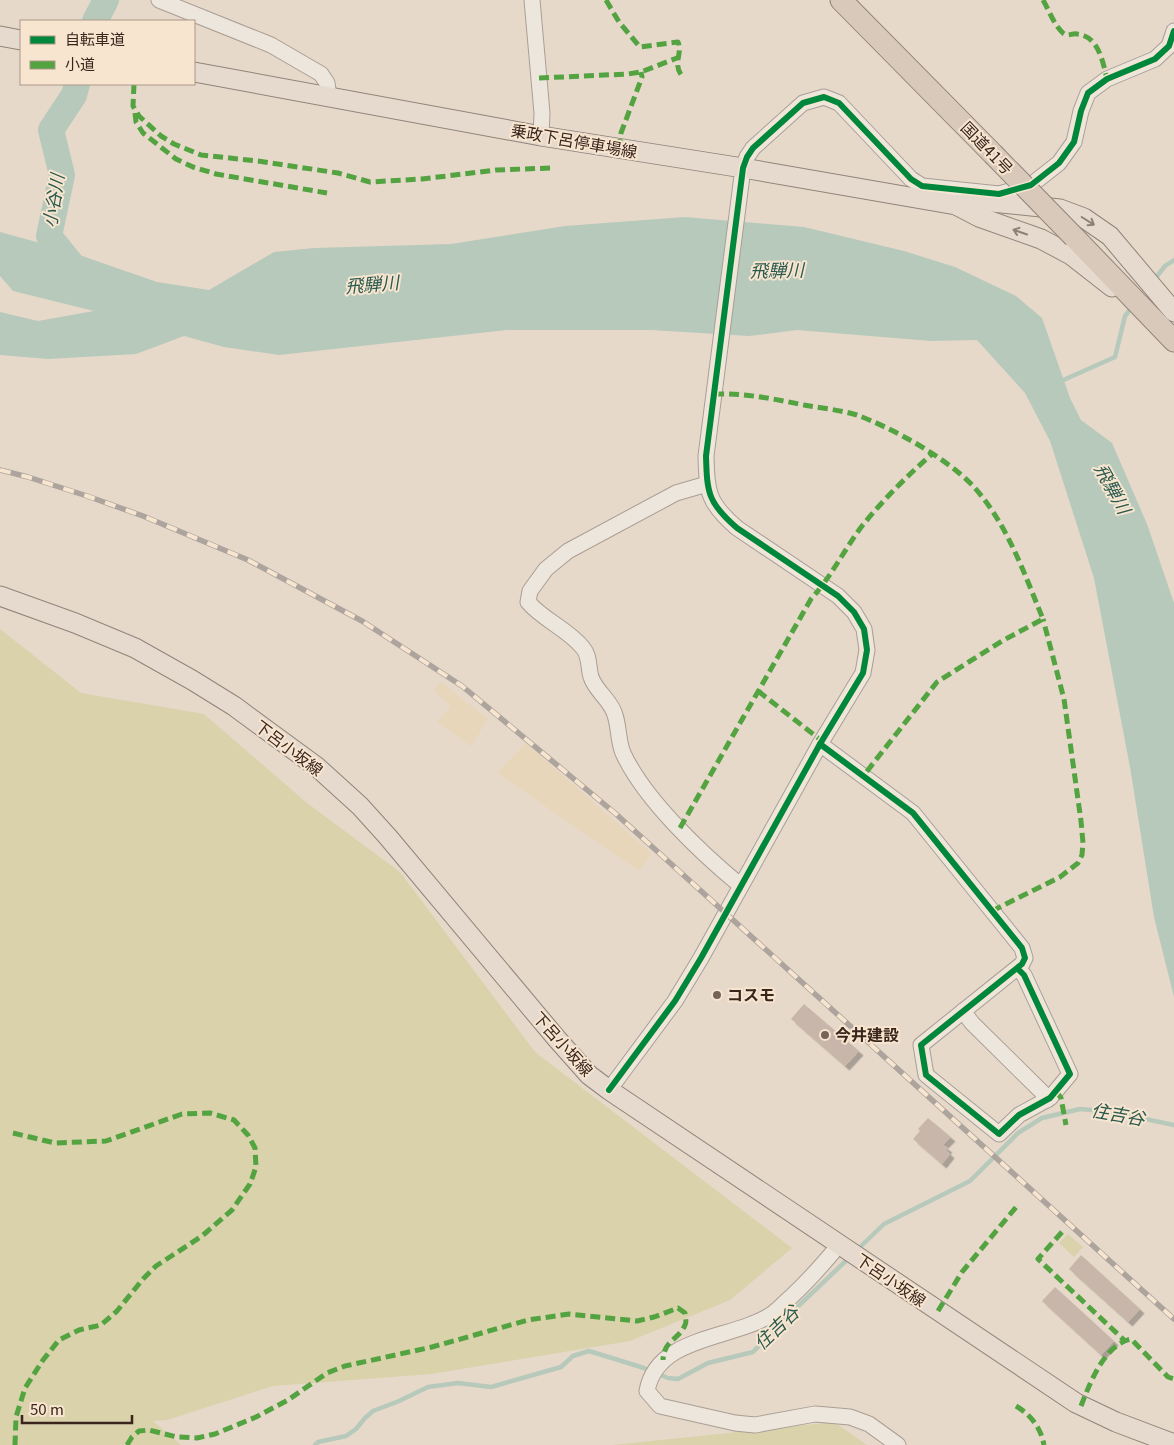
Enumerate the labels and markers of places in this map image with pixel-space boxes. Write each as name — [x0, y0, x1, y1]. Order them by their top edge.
place label: コスモ — [727, 982, 775, 1006]
marker: コスモ — [711, 989, 723, 1001]
place label: 今井建設 — [835, 1022, 899, 1046]
marker: 今井建設 — [819, 1029, 831, 1041]

